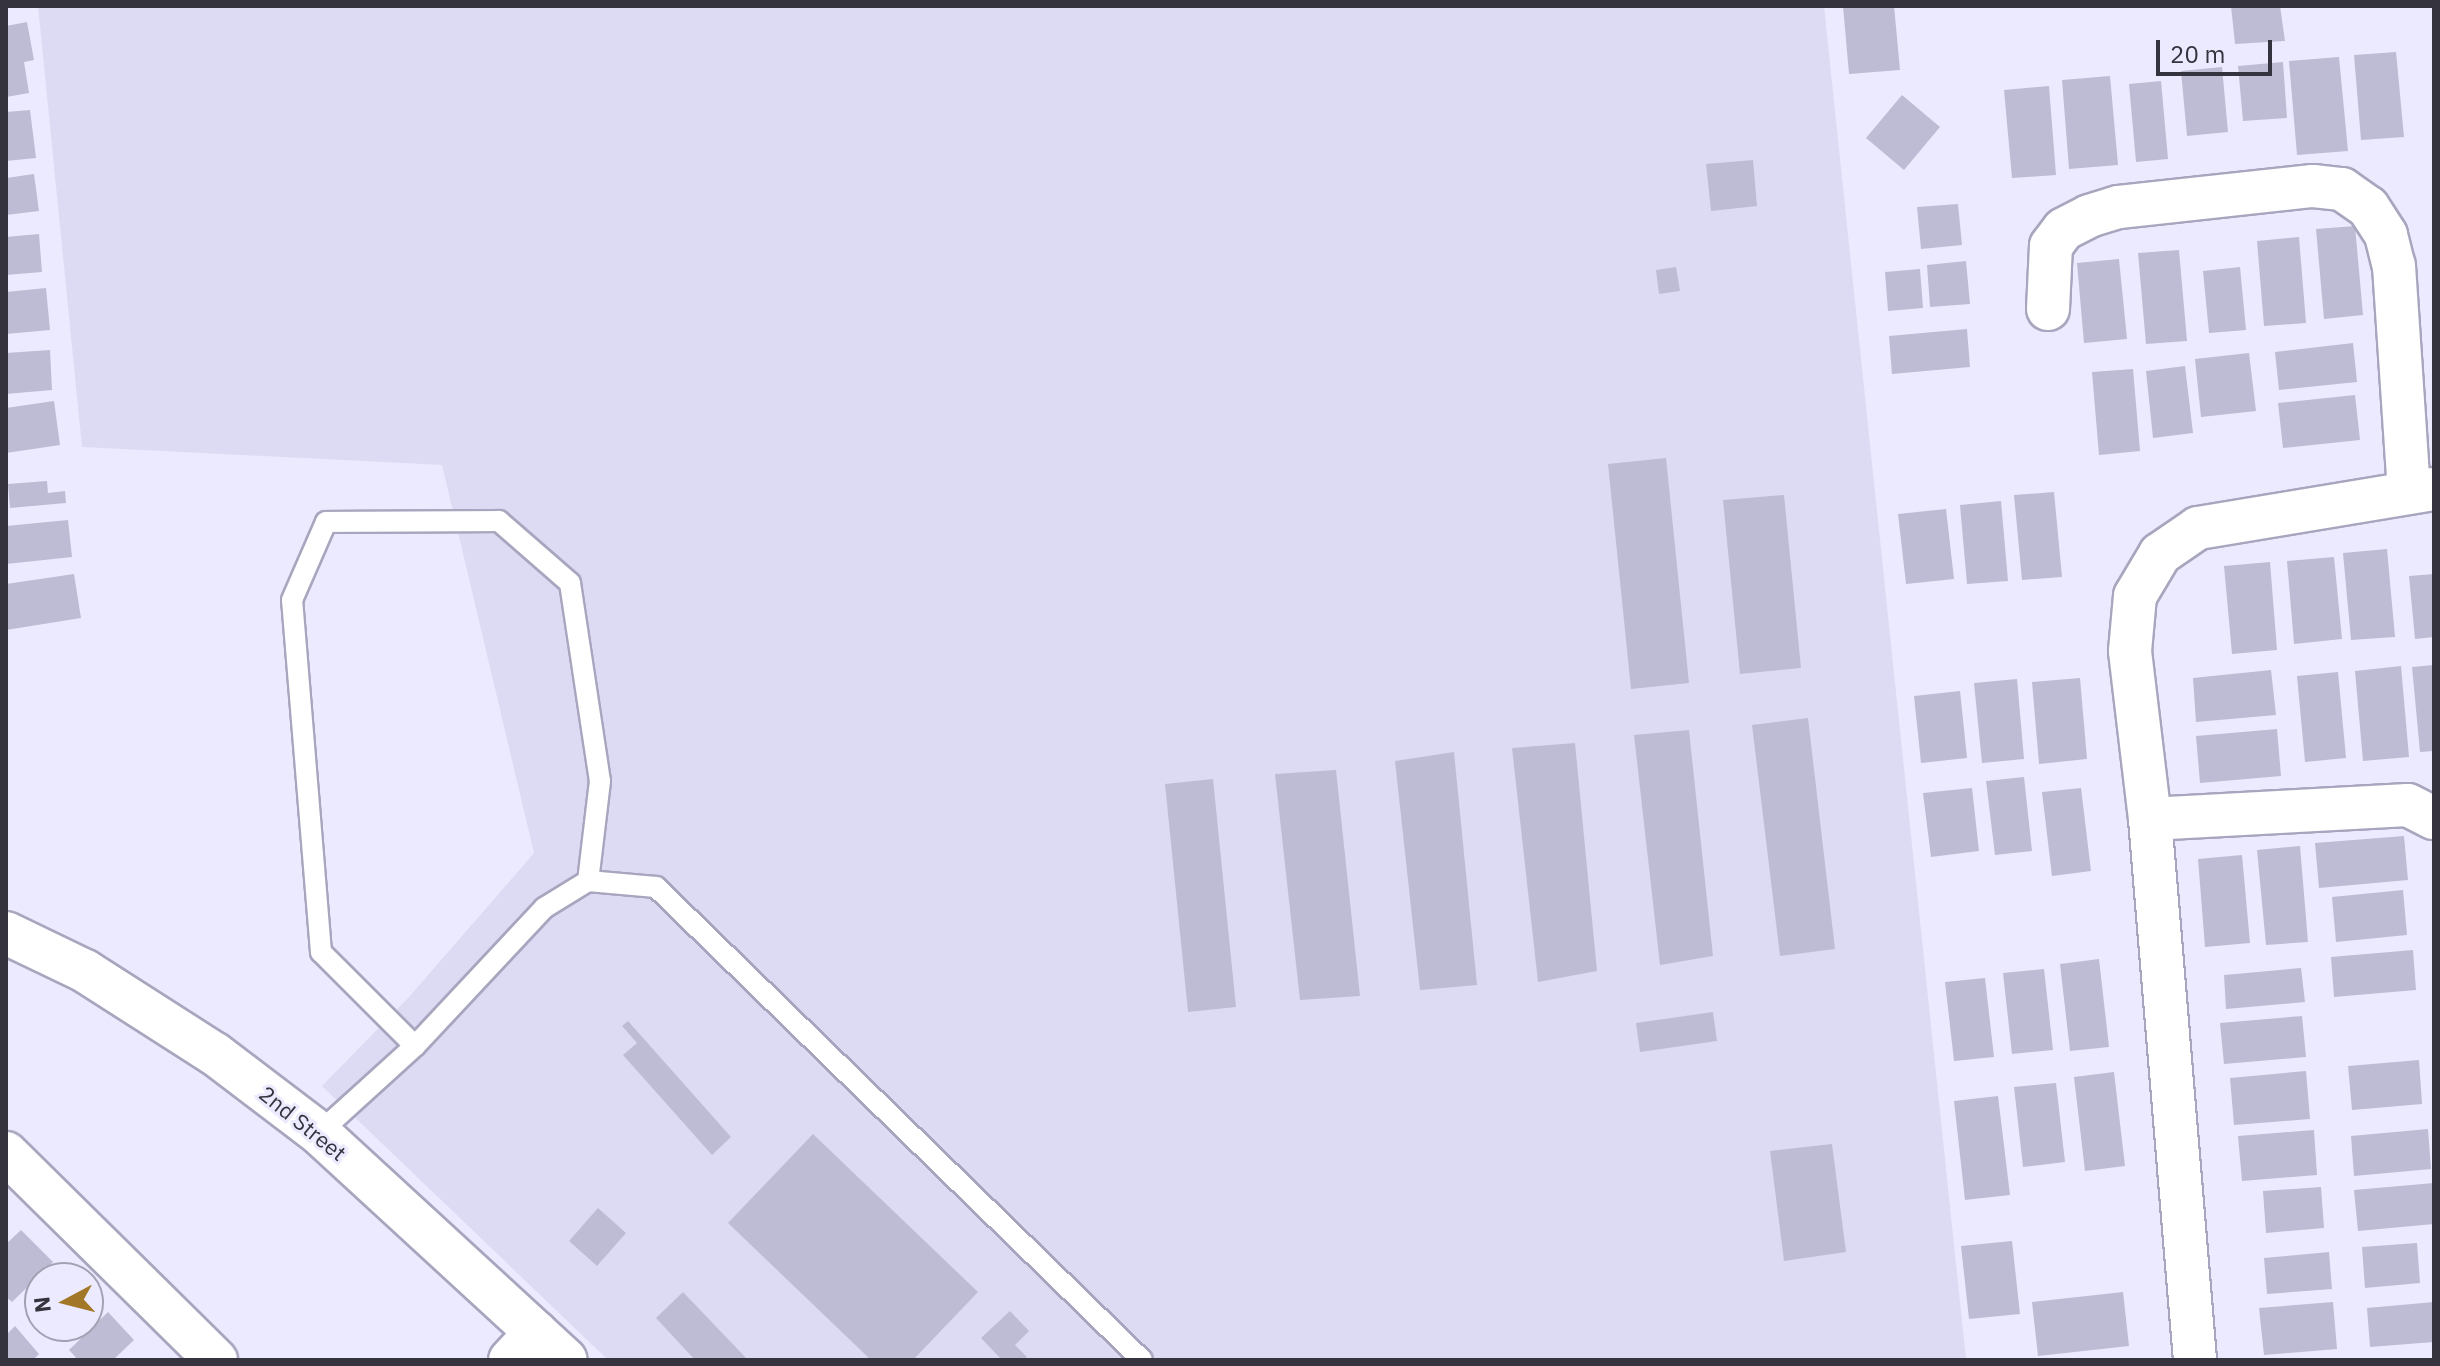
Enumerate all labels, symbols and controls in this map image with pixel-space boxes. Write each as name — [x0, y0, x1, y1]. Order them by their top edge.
scale bar — [2160, 24, 2276, 74]
text: 20 m — [2170, 38, 2225, 70]
street label: 2nd Street — [254, 1080, 352, 1166]
north arrow — [24, 1262, 104, 1342]
text: N — [26, 1295, 57, 1314]

